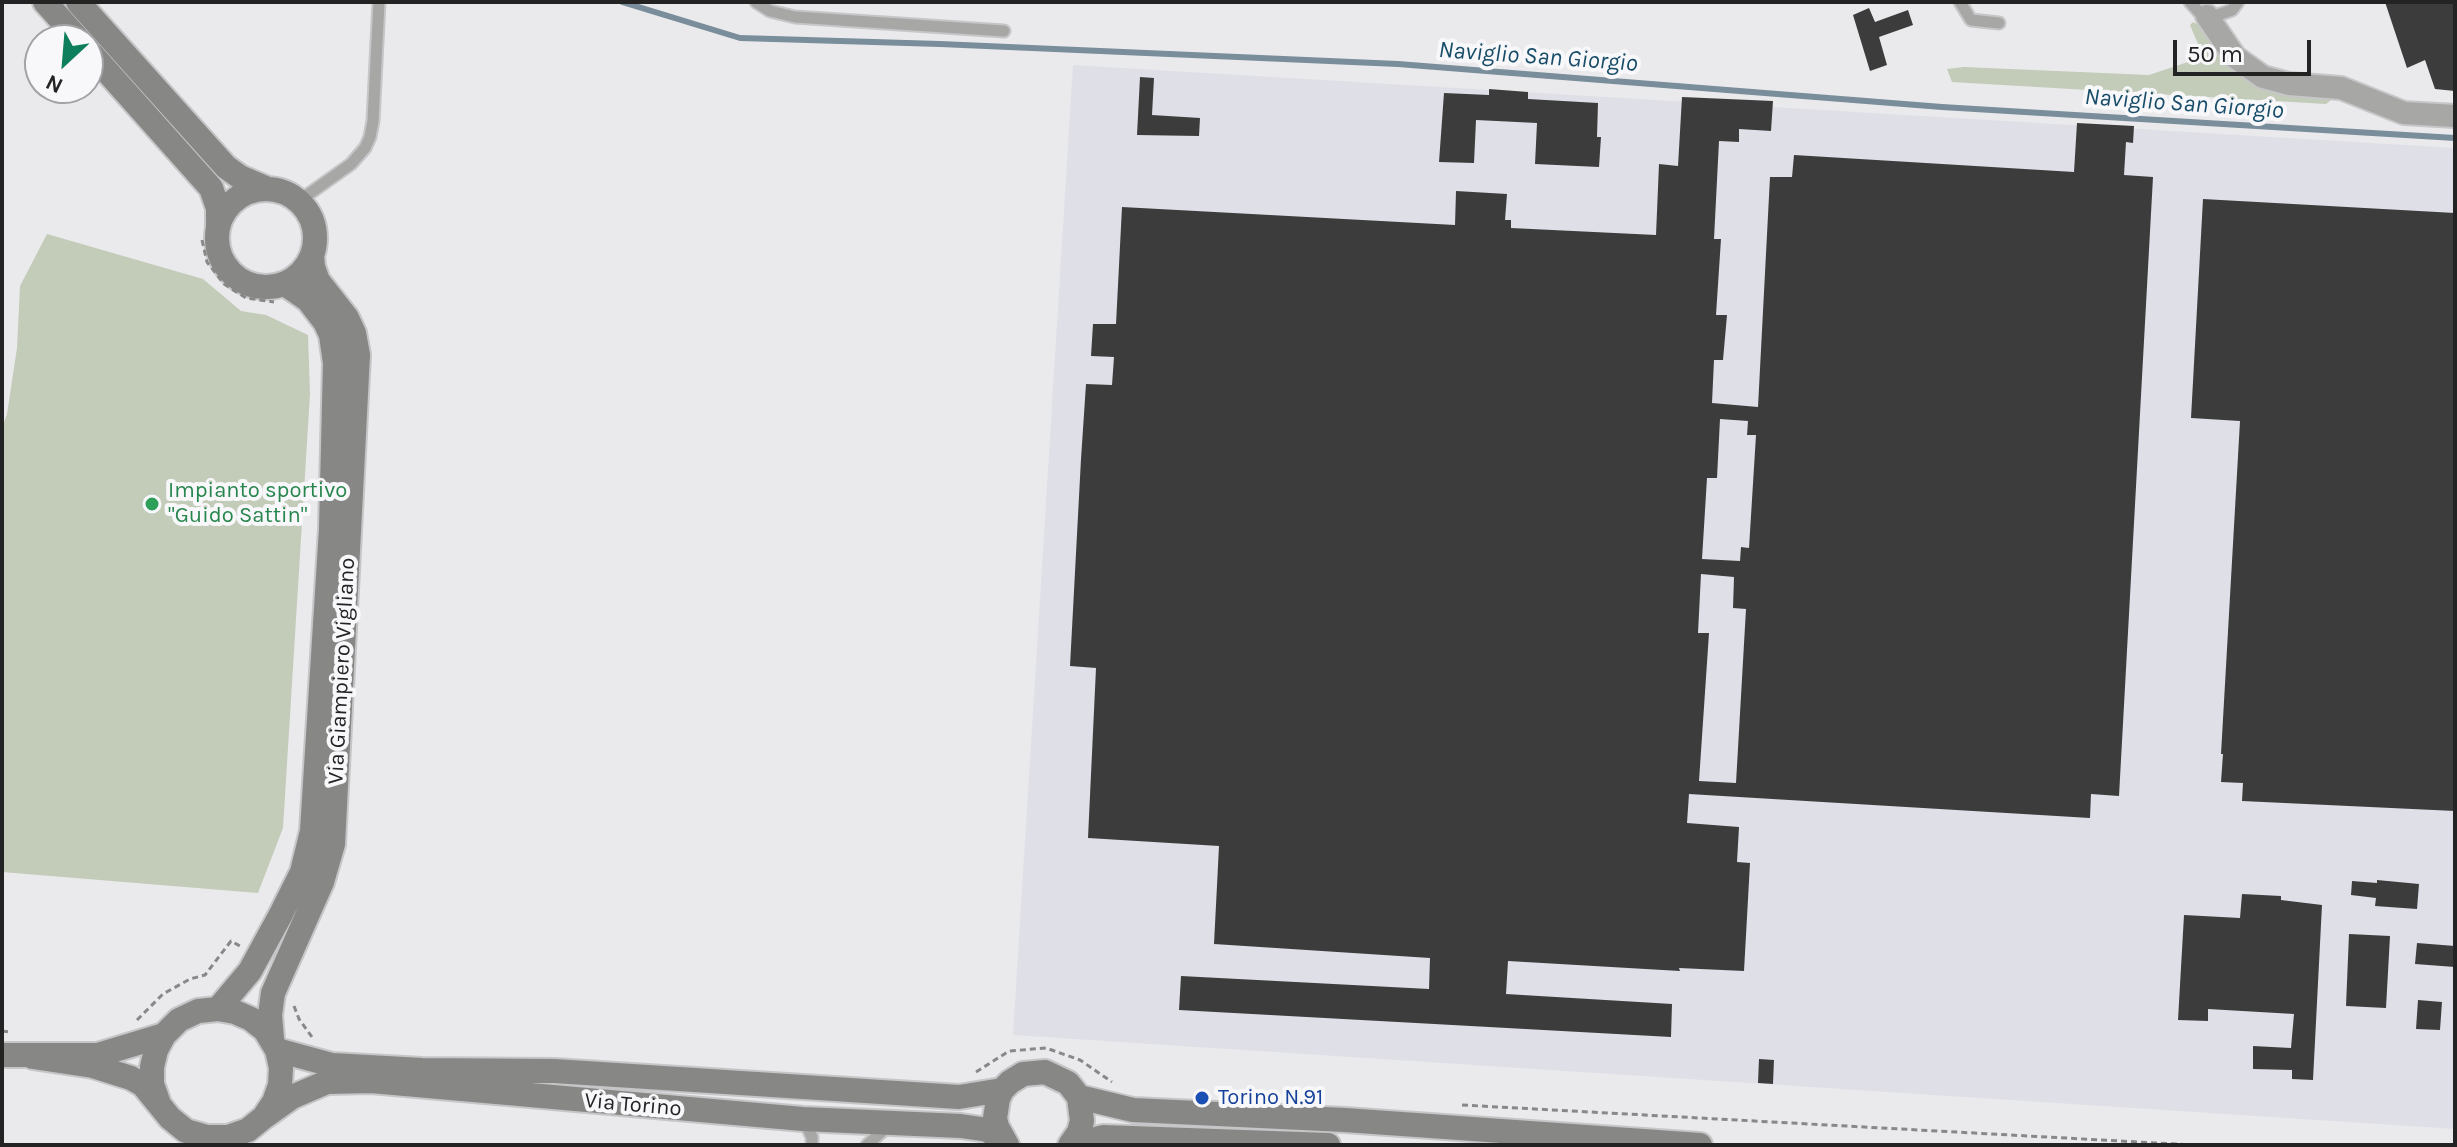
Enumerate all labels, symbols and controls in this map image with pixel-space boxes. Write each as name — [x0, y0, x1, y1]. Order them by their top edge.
north arrow — [24, 24, 104, 104]
scale bar — [2177, 24, 2315, 74]
water label: Naviglio San Giorgio — [1437, 36, 1639, 78]
text: 50 m — [2187, 40, 2243, 68]
text: N — [42, 69, 67, 99]
water label: Naviglio San Giorgio — [2083, 83, 2285, 125]
place label: Impianto sportivo "Guido Sattin" — [168, 478, 347, 530]
marker: Impianto sportivo "Guido Sattin" — [143, 495, 161, 513]
street label: Via Giampiero Vigliano — [323, 557, 361, 785]
place label: Torino N.91 — [1218, 1085, 1323, 1111]
street label: Via Torino — [583, 1088, 683, 1122]
marker: Torino N.91 — [1193, 1089, 1211, 1107]

